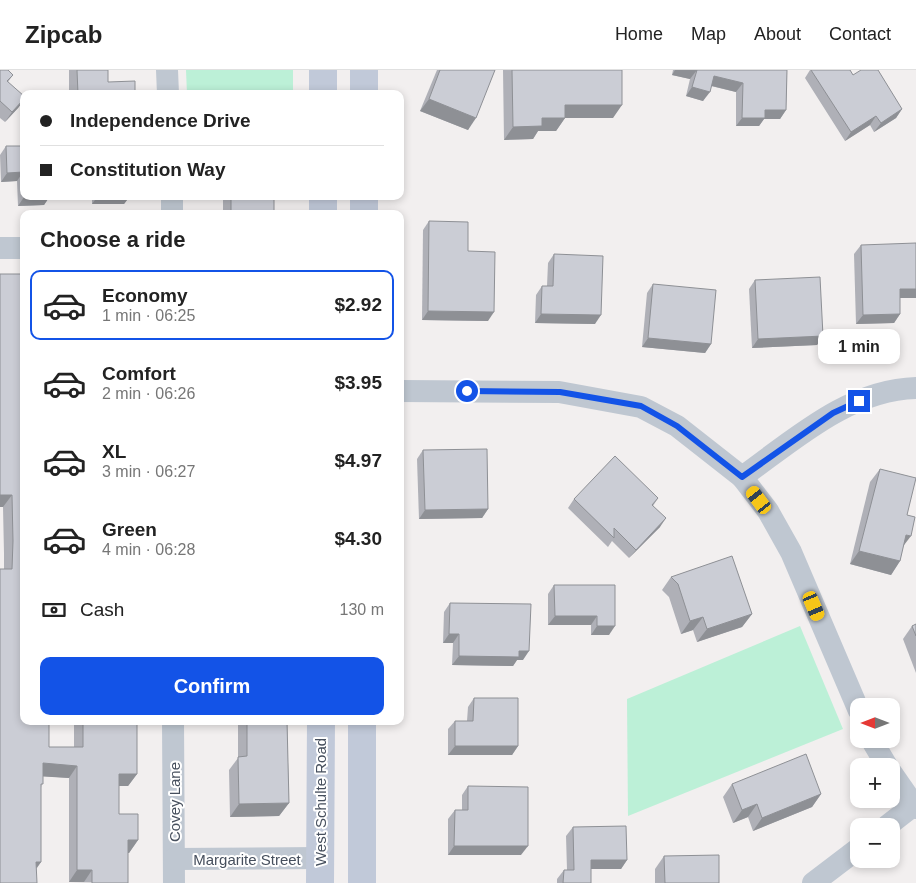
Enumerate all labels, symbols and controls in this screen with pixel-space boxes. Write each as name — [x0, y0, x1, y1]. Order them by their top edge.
text: Zipcab — [25, 21, 102, 48]
text: Home — [615, 24, 663, 44]
text: Map — [691, 24, 726, 44]
text: About — [754, 24, 801, 44]
text: Contact — [829, 24, 891, 44]
text: Independence Drive — [70, 110, 251, 131]
text: Constitution Way — [70, 159, 226, 180]
text: Choose a ride — [40, 227, 185, 252]
icon: car — [42, 283, 87, 328]
text: Economy — [102, 285, 188, 306]
text: $2.92 — [334, 294, 382, 315]
text: 1 min · 06:25 — [102, 307, 195, 324]
callout: 1 min — [818, 328, 900, 364]
text: 1 min — [838, 338, 880, 355]
icon: car — [42, 361, 87, 406]
text: Comfort — [102, 363, 176, 384]
text: $3.95 — [334, 372, 382, 393]
route start — [456, 380, 478, 402]
text: 2 min · 06:26 — [102, 385, 195, 402]
route end — [848, 390, 870, 412]
icon: car — [42, 439, 87, 484]
text: XL — [102, 441, 126, 462]
text: $4.97 — [334, 450, 382, 471]
text: 3 min · 06:27 — [102, 463, 195, 480]
car — [743, 484, 774, 516]
icon: car — [42, 517, 87, 562]
text: Green — [102, 519, 157, 540]
text: $4.30 — [334, 528, 382, 549]
text: 4 min · 06:28 — [102, 541, 195, 558]
car — [801, 589, 826, 623]
icon: cash — [40, 596, 68, 624]
text: Cash — [80, 599, 124, 620]
text: 130 m — [340, 601, 384, 618]
button: Confirm — [40, 657, 384, 715]
north arrow — [850, 698, 900, 748]
map controls — [850, 698, 900, 868]
street label: West Schulte Road — [312, 738, 329, 866]
button: + — [850, 758, 900, 808]
street label: Covey Lane — [166, 762, 183, 842]
button: − — [850, 818, 900, 868]
street label: Margarite Street — [193, 851, 302, 868]

